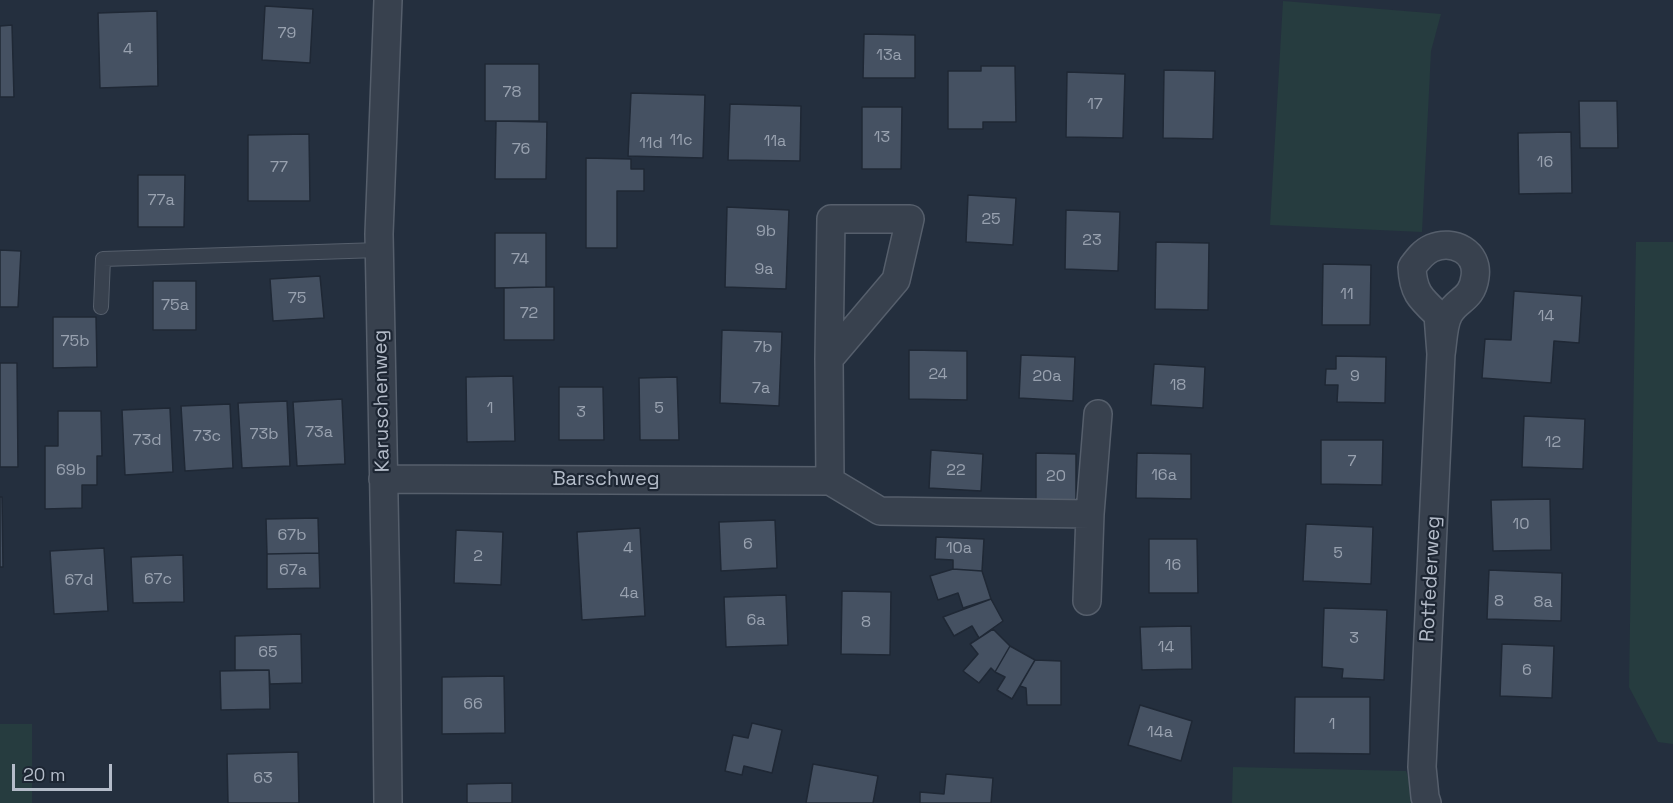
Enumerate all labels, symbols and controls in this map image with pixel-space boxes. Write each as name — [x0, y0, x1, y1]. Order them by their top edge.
house number: 79 — [278, 24, 296, 44]
house number: 4 — [123, 40, 133, 60]
house number: 13a — [876, 46, 902, 66]
house number: 78 — [503, 83, 521, 103]
house number: 17 — [1087, 95, 1103, 115]
house number: 13 — [874, 128, 890, 148]
house number: 11c — [670, 131, 692, 151]
house number: 11a — [764, 132, 786, 152]
house number: 11d — [639, 134, 663, 154]
house number: 76 — [512, 140, 530, 160]
house number: 16 — [1537, 153, 1553, 173]
house number: 77 — [270, 158, 288, 178]
house number: 77a — [147, 191, 175, 211]
house number: 25 — [981, 210, 1001, 230]
house number: 9b — [756, 222, 776, 242]
house number: 23 — [1082, 231, 1102, 251]
house number: 74 — [511, 250, 529, 270]
house number: 9a — [755, 260, 773, 280]
house number: 11 — [1340, 285, 1354, 305]
house number: 75 — [288, 289, 306, 309]
house number: 75a — [161, 296, 189, 316]
house number: 72 — [520, 304, 538, 324]
house number: 14 — [1538, 307, 1554, 327]
street label: Karuschenweg — [369, 329, 395, 473]
house number: 75b — [61, 332, 89, 352]
house number: 7b — [753, 338, 773, 358]
house number: 24 — [928, 365, 948, 385]
house number: 20a — [1032, 367, 1062, 387]
house number: 9 — [1350, 367, 1360, 387]
house number: 18 — [1170, 376, 1186, 396]
house number: 7a — [752, 379, 770, 399]
house number: 1 — [487, 399, 493, 419]
house number: 5 — [654, 399, 664, 419]
house number: 3 — [576, 403, 586, 423]
house number: 73a — [305, 423, 333, 443]
house number: 73b — [250, 425, 278, 445]
house number: 73c — [193, 427, 221, 447]
house number: 73d — [133, 431, 161, 451]
house number: 12 — [1545, 433, 1561, 453]
house number: 7 — [1347, 452, 1357, 472]
house number: 69b — [56, 461, 86, 481]
house number: 22 — [946, 461, 966, 481]
house number: 16a — [1151, 466, 1177, 486]
house number: 20 — [1046, 467, 1066, 487]
street label: Barschweg — [552, 468, 660, 492]
street label: Rotfederweg — [1416, 515, 1446, 643]
house number: 10 — [1513, 515, 1529, 535]
house number: 67b — [278, 526, 306, 546]
house number: 6 — [743, 535, 753, 555]
house number: 4 — [623, 539, 633, 559]
house number: 10a — [946, 539, 972, 559]
house number: 5 — [1333, 544, 1343, 564]
house number: 2 — [473, 547, 483, 567]
house number: 16 — [1165, 556, 1181, 576]
house number: 67a — [279, 561, 307, 581]
house number: 67c — [144, 570, 172, 590]
house number: 67d — [65, 571, 93, 591]
house number: 4a — [619, 584, 639, 604]
house number: 8 — [1494, 592, 1504, 612]
house number: 8a — [1533, 593, 1553, 613]
house number: 6a — [747, 611, 765, 631]
house number: 8 — [861, 613, 871, 633]
house number: 3 — [1349, 629, 1359, 649]
house number: 14 — [1158, 638, 1174, 658]
house number: 65 — [258, 643, 278, 663]
house number: 6 — [1522, 661, 1532, 681]
house number: 66 — [463, 695, 483, 715]
house number: 1 — [1329, 715, 1335, 735]
house number: 14a — [1147, 723, 1173, 743]
scale bar — [15, 752, 116, 790]
text: 20 m — [23, 763, 66, 786]
house number: 63 — [253, 769, 273, 789]

